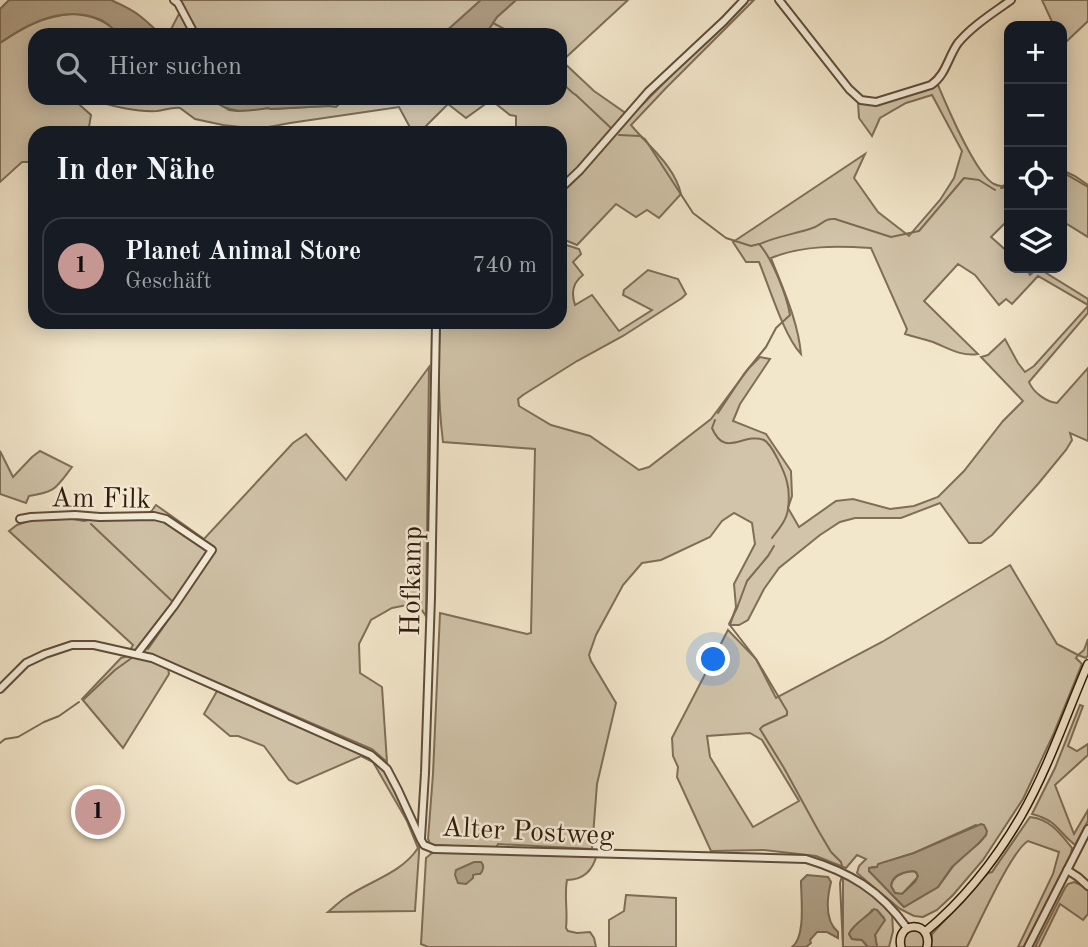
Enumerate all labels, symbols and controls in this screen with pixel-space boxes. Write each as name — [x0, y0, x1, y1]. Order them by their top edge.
map controls — [1004, 21, 1067, 273]
button: + — [1004, 21, 1067, 84]
search box — [28, 28, 567, 105]
icon: search — [52, 48, 90, 86]
text: Hier suchen — [108, 54, 242, 80]
button: − — [1004, 84, 1067, 147]
button: locate — [1004, 147, 1067, 210]
text: In der Nähe — [56, 156, 215, 186]
button: layers — [1004, 210, 1067, 273]
text: Planet Animal Store — [125, 239, 361, 265]
text: 1 — [74, 254, 88, 277]
text: 740 m — [472, 254, 537, 277]
text: Geschäft — [125, 270, 212, 293]
street label: Am Filk — [51, 485, 151, 515]
street label: Hofkamp — [398, 526, 428, 636]
your location — [696, 642, 730, 676]
pin: 1 — [75, 786, 121, 838]
street label: Alter Postweg — [441, 814, 615, 851]

